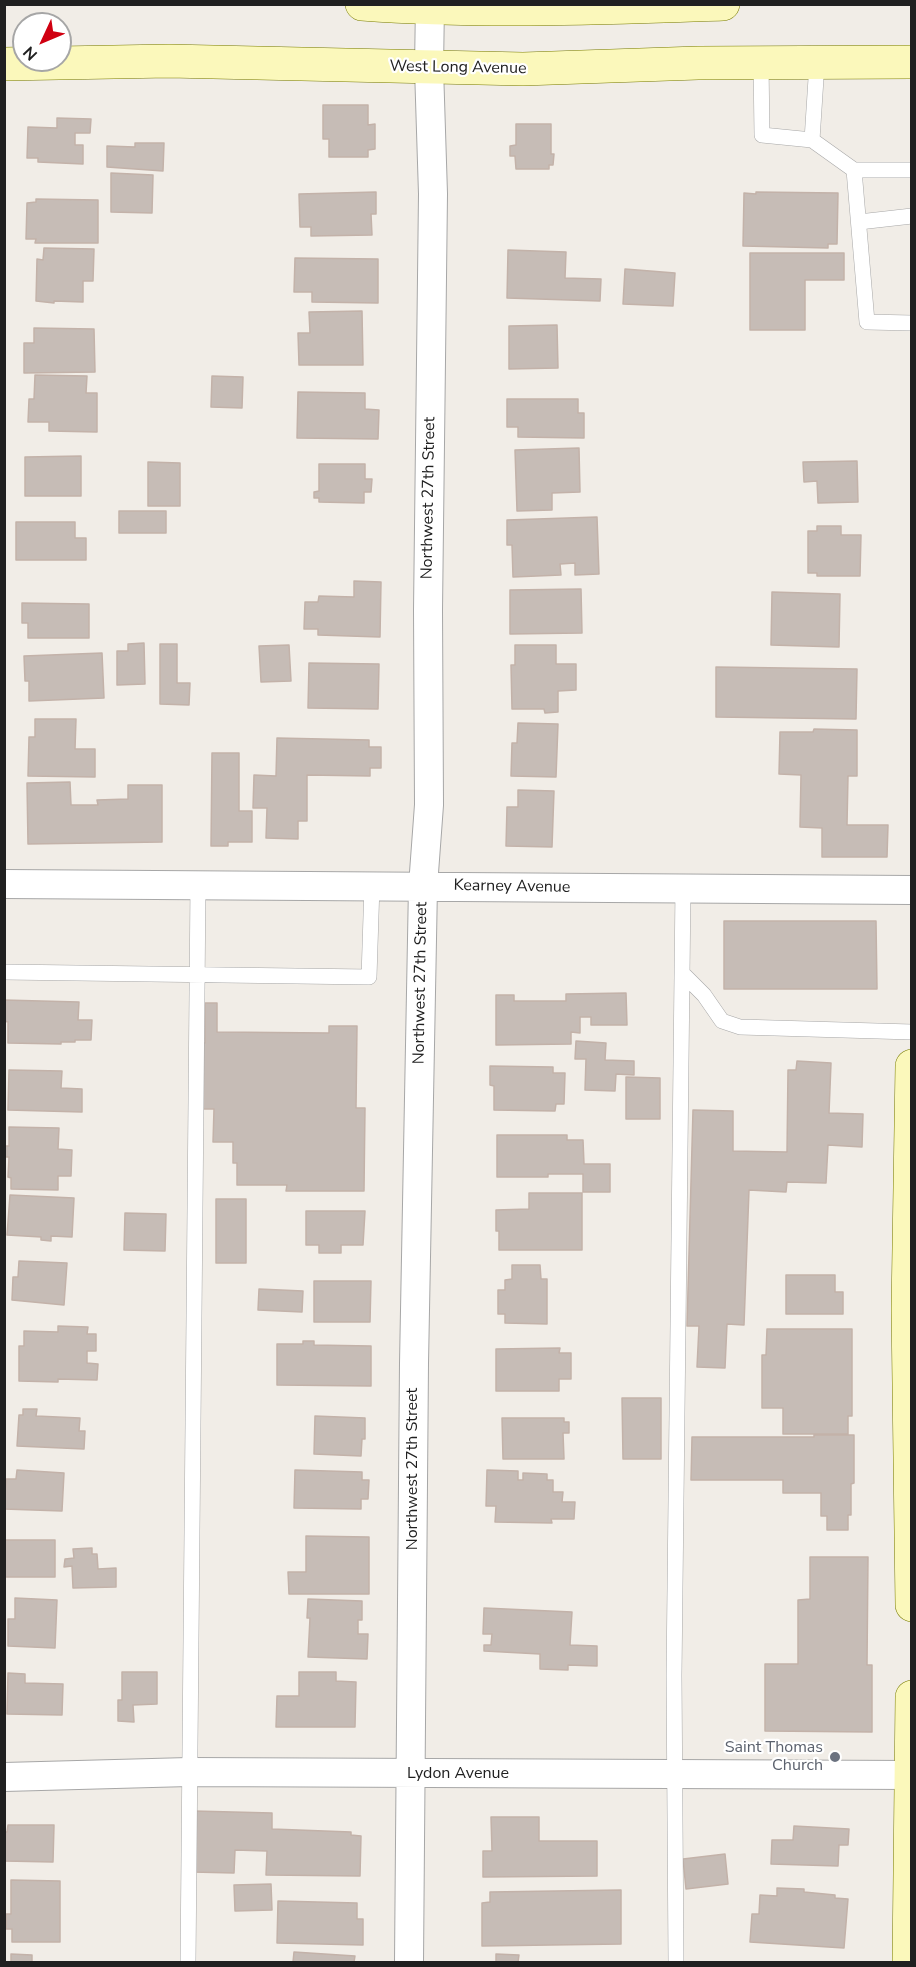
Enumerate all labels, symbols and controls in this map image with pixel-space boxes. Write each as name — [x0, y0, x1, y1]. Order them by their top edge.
north arrow — [12, 12, 72, 72]
text: N — [18, 41, 43, 65]
street label: West Long Avenue — [389, 57, 527, 79]
street label: Northwest 27th Street — [418, 417, 440, 579]
street label: Kearney Avenue — [453, 876, 571, 898]
street label: Northwest 27th Street — [410, 902, 432, 1064]
street label: Northwest 27th Street — [403, 1388, 423, 1550]
place label: Saint Thomas Church — [725, 1738, 823, 1776]
marker: Saint Thomas Church — [828, 1750, 842, 1764]
street label: Lydon Avenue — [407, 1764, 509, 1784]

